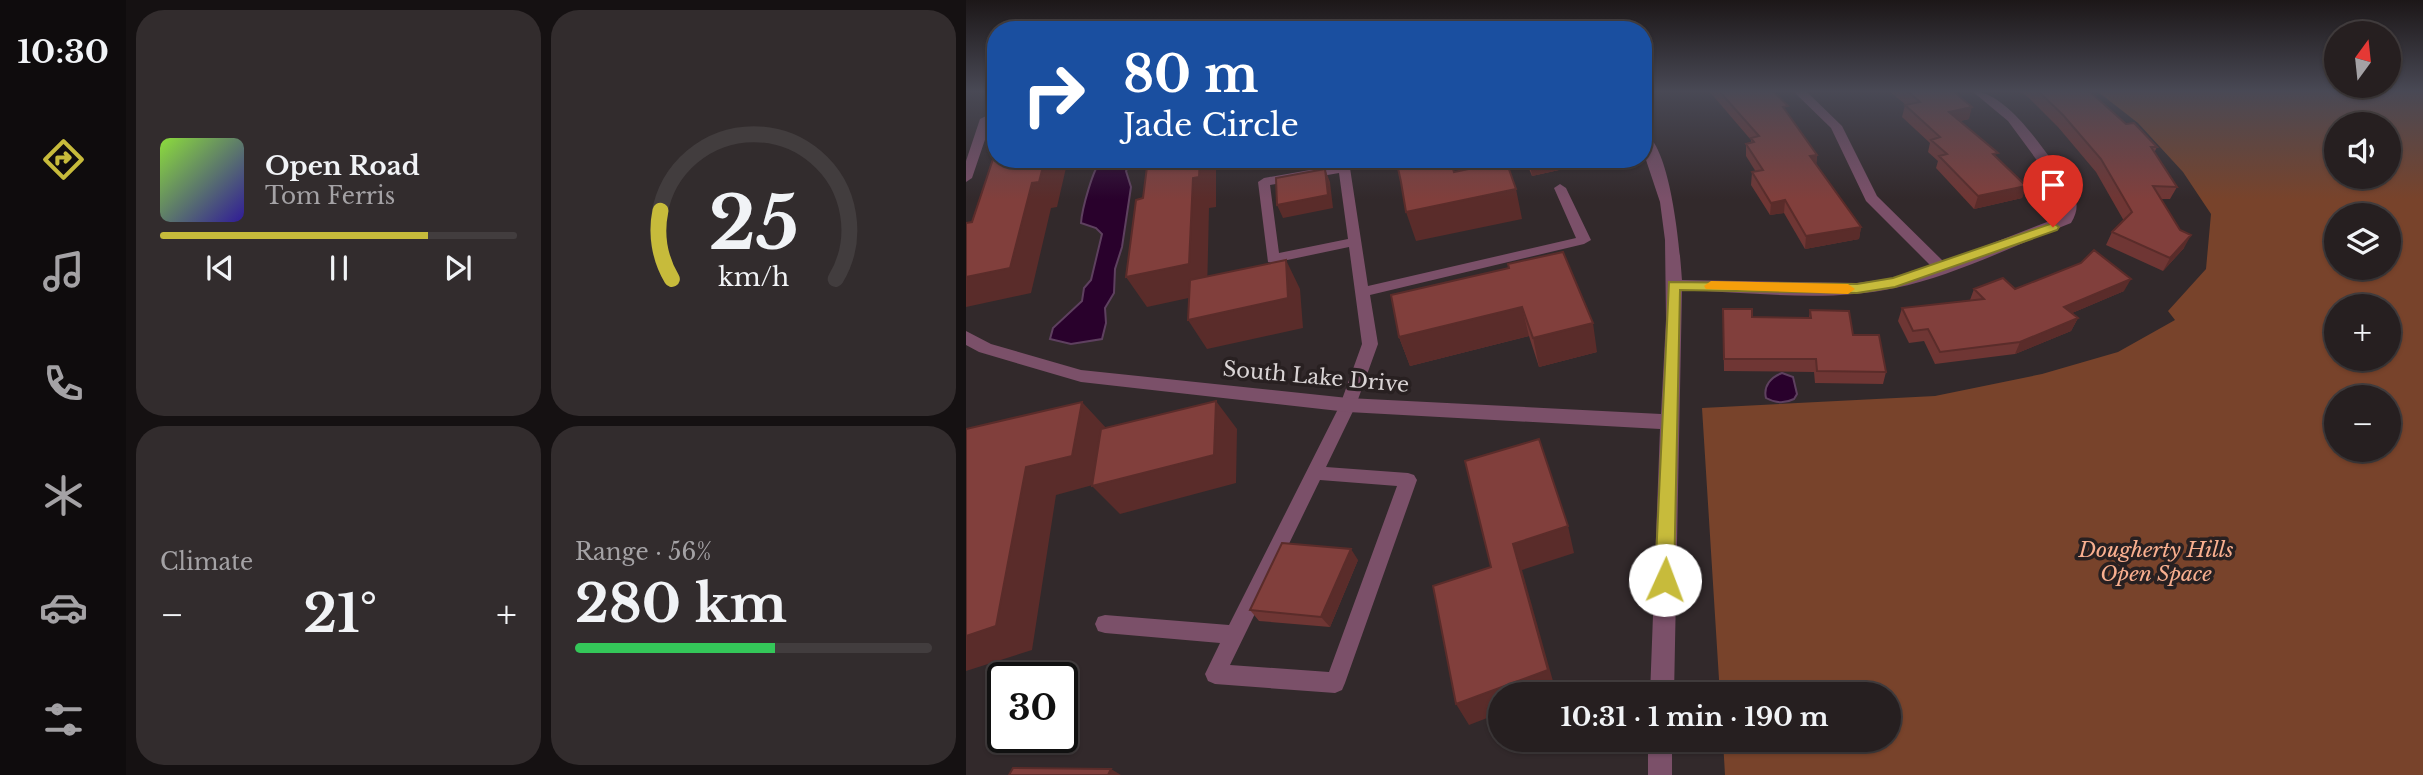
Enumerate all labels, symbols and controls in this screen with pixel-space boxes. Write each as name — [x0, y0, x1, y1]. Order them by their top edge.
north arrow — [2324, 21, 2401, 98]
map controls — [2324, 21, 2401, 462]
text: 10:30 — [17, 32, 109, 72]
text: 80 m — [1123, 44, 1258, 105]
icon: right — [1008, 49, 1099, 140]
text: Jade Circle — [1123, 105, 1299, 145]
button: sound — [2324, 112, 2401, 189]
icon: directions — [39, 135, 88, 184]
text: Open Road — [265, 150, 420, 182]
pin — [2023, 155, 2083, 227]
icon: arrive — [2034, 166, 2072, 204]
text: 25 — [708, 178, 799, 269]
text: Tom Ferris — [265, 182, 395, 210]
button: layers — [2324, 203, 2401, 280]
icon: music — [39, 247, 88, 296]
icon: previous — [201, 249, 239, 287]
icon: pause — [320, 249, 358, 287]
icon: next — [439, 249, 477, 287]
text: km/h — [718, 262, 789, 293]
button: + — [2324, 294, 2401, 371]
street label: South Lake Drive — [1222, 356, 1410, 398]
icon: phone — [39, 359, 88, 408]
button: − — [2324, 385, 2401, 462]
icon: climate — [39, 471, 88, 520]
park label: Dougherty Hills Open Space — [2078, 537, 2233, 587]
text: Range · 56% — [575, 538, 712, 566]
position arrow — [1628, 543, 1702, 617]
text: Climate — [160, 548, 253, 576]
text: 280 km — [575, 572, 787, 636]
text: 21° — [303, 582, 377, 646]
icon: car — [39, 583, 88, 632]
text: − — [160, 591, 184, 638]
text: + — [496, 591, 517, 638]
speed limit sign: 30 — [987, 662, 1078, 753]
icon: filters — [39, 695, 88, 744]
text: 10:31 · 1 min · 190 m — [1561, 701, 1828, 733]

